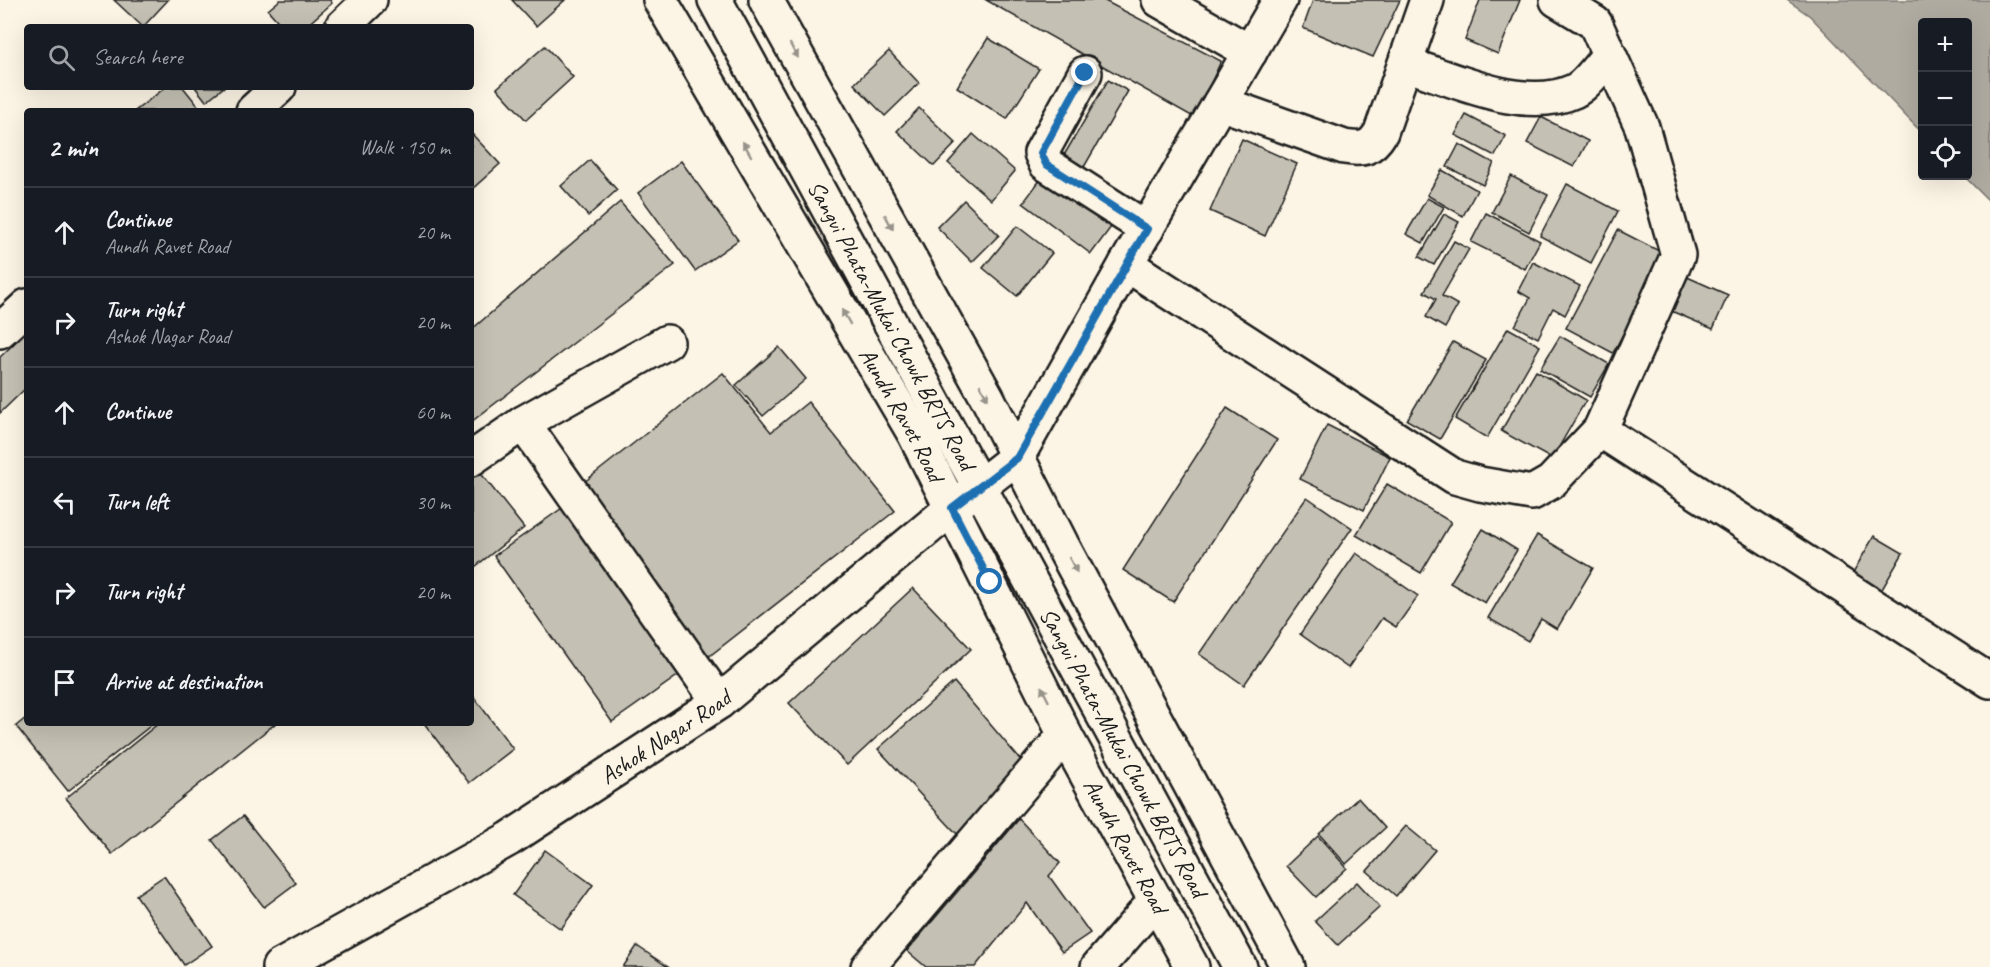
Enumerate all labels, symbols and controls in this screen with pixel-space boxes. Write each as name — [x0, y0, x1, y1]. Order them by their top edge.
map controls — [1918, 18, 1972, 180]
button: + — [1918, 18, 1972, 72]
search box — [24, 24, 474, 90]
icon: search — [45, 41, 78, 74]
text: Search here — [93, 43, 183, 71]
one-way arrow — [789, 43, 800, 59]
route end — [1071, 59, 1097, 85]
button: − — [1918, 72, 1972, 126]
button: locate — [1918, 126, 1972, 180]
text: 2 min — [48, 131, 98, 164]
text: Walk · 150 m — [360, 135, 450, 160]
one-way arrow — [742, 141, 753, 157]
street label: Sangvi Phata-Mukai Chowk BRTS Road — [801, 175, 984, 478]
text: Continue — [105, 206, 171, 234]
one-way arrow — [884, 213, 894, 230]
icon: ahead — [48, 216, 81, 249]
text: 20 m — [416, 220, 450, 245]
text: Aundh Ravet Road — [105, 234, 229, 259]
text: Turn right — [105, 296, 182, 324]
icon: right — [48, 306, 81, 339]
one-way arrow — [841, 308, 851, 325]
text: 20 m — [416, 310, 450, 335]
text: Ashok Nagar Road — [105, 324, 230, 349]
street label: Aundh Ravet Road — [852, 342, 952, 490]
one-way arrow — [979, 384, 989, 401]
icon: ahead — [48, 396, 81, 429]
text: Continue — [105, 398, 171, 426]
text: 60 m — [416, 400, 450, 425]
icon: left — [48, 486, 81, 519]
text: Turn left — [105, 488, 169, 516]
text: 30 m — [416, 490, 450, 515]
one-way arrow — [1068, 557, 1078, 574]
route start — [976, 568, 1002, 594]
icon: right — [48, 576, 81, 609]
text: Turn right — [105, 578, 182, 606]
text: 20 m — [416, 580, 450, 605]
street label: Sangvi Phata-Mukai Chowk BRTS Road — [1033, 602, 1216, 905]
icon: arrive — [48, 666, 81, 699]
text: Arrive at destination — [105, 668, 262, 696]
street label: Ashok Nagar Road — [594, 681, 740, 791]
one-way arrow — [1040, 685, 1049, 702]
street label: Aundh Ravet Road — [1077, 773, 1176, 922]

